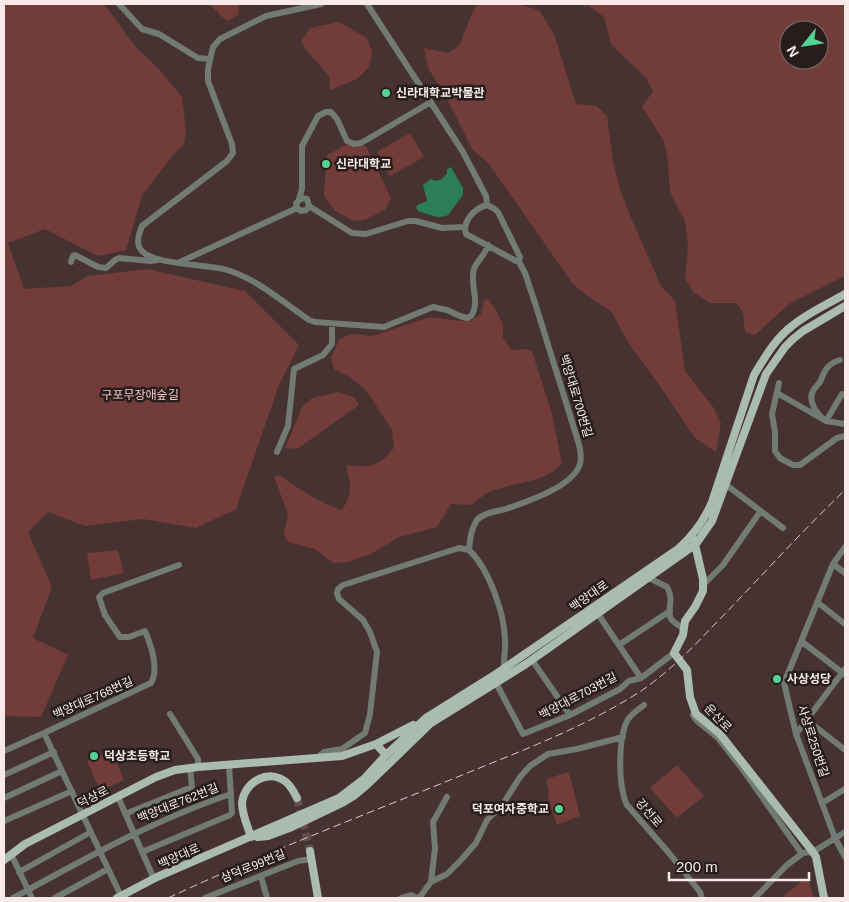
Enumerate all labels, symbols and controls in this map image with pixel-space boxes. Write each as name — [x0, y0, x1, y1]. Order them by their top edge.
north arrow — [779, 20, 829, 70]
text: N — [783, 43, 802, 60]
place label: 신라대학교박물관 — [396, 86, 484, 100]
marker: 신라대학교박물관 — [380, 87, 392, 99]
place label: 신라대학교 — [336, 157, 391, 171]
marker: 신라대학교 — [320, 158, 332, 170]
street label: 백양대로700번길 — [557, 353, 595, 439]
park label: 구포무장애숲길 — [101, 388, 179, 402]
street label: 백양대로 — [567, 578, 611, 614]
street label: 백양대로703번길 — [537, 670, 619, 722]
place label: 사상성당 — [787, 672, 831, 686]
marker: 사상성당 — [771, 673, 783, 685]
street label: 백양대로768번길 — [51, 674, 135, 722]
street label: 운산로 — [701, 701, 735, 735]
street label: 사상로250번길 — [795, 703, 831, 779]
place label: 덕상초등학교 — [104, 749, 170, 763]
marker: 덕상초등학교 — [88, 750, 100, 762]
street label: 백양대로762번길 — [135, 780, 221, 826]
street label: 덕상로 — [75, 783, 111, 811]
street label: 강선로 — [633, 796, 665, 830]
place label: 덕포여자중학교 — [472, 802, 549, 816]
marker: 덕포여자중학교 — [553, 803, 565, 815]
street label: 백양대로 — [156, 841, 202, 871]
street label: 삼덕로99번길 — [219, 847, 287, 885]
scale bar — [669, 850, 809, 882]
text: 200 m — [676, 858, 718, 875]

